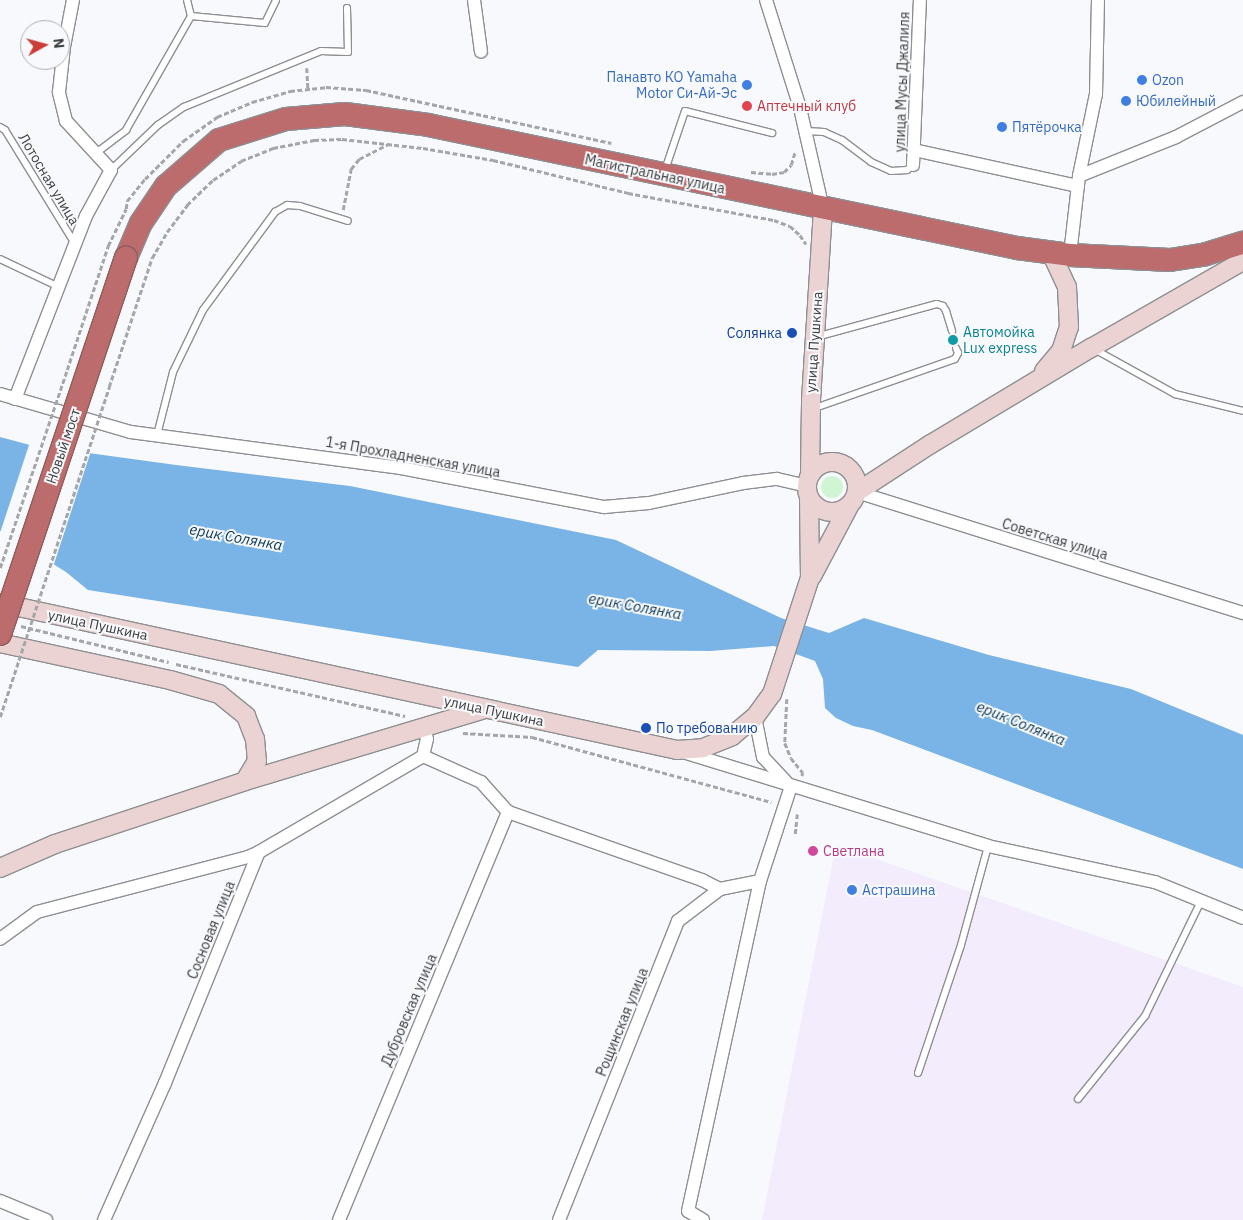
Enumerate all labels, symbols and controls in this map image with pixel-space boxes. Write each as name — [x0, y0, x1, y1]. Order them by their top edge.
street label: улица Мусы Джалиля — [891, 11, 913, 153]
north arrow — [20, 20, 70, 70]
text: N — [49, 37, 68, 49]
place label: Панавто КО Yamaha Motor Си-Ай-Эс — [607, 69, 737, 102]
place label: Ozon — [1152, 72, 1184, 88]
marker: Ozon — [1136, 74, 1148, 86]
marker: Панавто КО Yamaha Motor Си-Ай-Эс — [741, 79, 753, 91]
place label: Юбилейный — [1136, 93, 1216, 109]
marker: Юбилейный — [1120, 95, 1132, 107]
place label: Аптечный клуб — [757, 98, 856, 114]
marker: Аптечный клуб — [741, 100, 753, 112]
place label: Пятёрочка — [1012, 119, 1082, 135]
marker: Пятёрочка — [996, 121, 1008, 133]
street label: Лотосная улица — [15, 130, 83, 228]
street label: Магистральная улица — [583, 151, 727, 197]
street label: улица Пушкина — [802, 291, 826, 393]
place label: Автомойка Lux express — [963, 324, 1037, 357]
place label: Солянка — [727, 325, 782, 341]
marker: Солянка — [786, 327, 798, 339]
marker: Автомойка Lux express — [947, 334, 959, 346]
street label: Новый мост — [42, 406, 84, 486]
street label: 1-я Прохладненская улица — [324, 433, 502, 481]
street label: Советская улица — [1000, 515, 1110, 563]
water label: ерик Солянка — [188, 520, 284, 554]
water label: ерик Солянка — [587, 589, 683, 623]
street label: улица Пушкина — [47, 606, 149, 644]
street label: улица Пушкина — [443, 692, 545, 730]
water label: ерик Солянка — [974, 697, 1068, 749]
place label: По требованию — [656, 720, 758, 736]
marker: По требованию — [640, 722, 652, 734]
place label: Светлана — [823, 843, 884, 859]
marker: Светлана — [807, 845, 819, 857]
street label: Сосновая улица — [184, 878, 238, 982]
place label: Астрашина — [862, 882, 935, 898]
marker: Астрашина — [846, 884, 858, 896]
street label: Дубровская улица — [378, 951, 440, 1069]
street label: Рощинская улица — [593, 965, 651, 1079]

